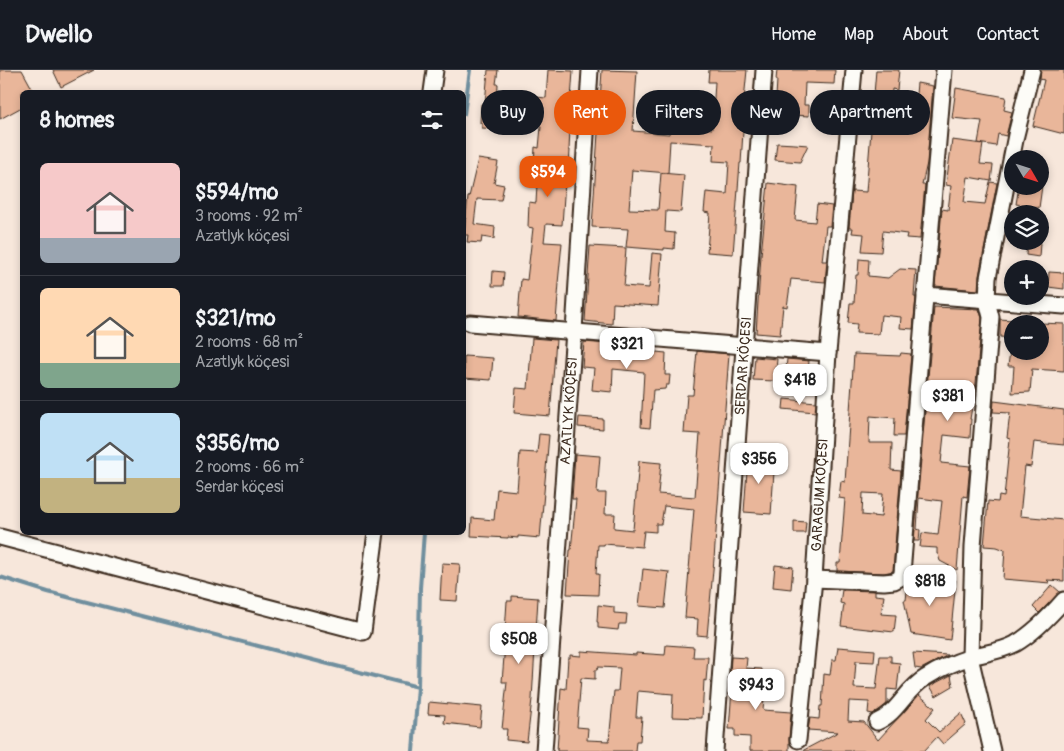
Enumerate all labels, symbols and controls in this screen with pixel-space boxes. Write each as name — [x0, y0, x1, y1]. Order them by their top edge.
text: Dwello — [25, 20, 92, 49]
text: Home — [771, 23, 816, 46]
text: Map — [844, 23, 874, 46]
text: About — [902, 23, 948, 46]
text: Contact — [976, 23, 1039, 46]
chip: Buy — [481, 90, 544, 135]
chip: Rent — [554, 90, 626, 135]
chip: Filters — [636, 90, 721, 135]
chip: New — [731, 90, 800, 135]
chip: Apartment — [810, 90, 930, 135]
icon: filters — [418, 106, 446, 134]
text: 8 homes — [40, 107, 114, 134]
north arrow — [1004, 150, 1049, 195]
map controls — [1004, 150, 1049, 360]
pin: $594 — [518, 156, 578, 198]
text: $594 — [531, 162, 565, 182]
text: $594/mo — [195, 179, 278, 206]
icon: home — [80, 183, 140, 243]
button: layers — [1004, 205, 1049, 250]
text: 3 rooms · 92 m² — [195, 206, 303, 226]
text: Azatlyk köçesi — [195, 226, 289, 246]
button: + — [1004, 260, 1049, 305]
text: $321/mo — [195, 305, 276, 332]
icon: home — [80, 308, 140, 368]
button: − — [1004, 315, 1049, 360]
street label: SERDAR KÖÇESI — [731, 316, 755, 416]
pin: $321 — [597, 328, 657, 370]
text: 2 rooms · 68 m² — [195, 332, 303, 352]
text: $321 — [611, 334, 643, 354]
text: Azatlyk köçesi — [195, 352, 289, 372]
street label: AZATLYK KÖÇESI — [556, 356, 581, 465]
pin: $418 — [770, 364, 830, 406]
text: $418 — [784, 370, 816, 390]
pin: $381 — [918, 380, 978, 422]
text: $381 — [932, 386, 964, 406]
text: $356/mo — [195, 430, 279, 457]
icon: home — [80, 433, 140, 493]
street label: GARAGUM KÖÇESI — [808, 438, 832, 552]
pin: $356 — [729, 442, 789, 485]
text: $356 — [741, 449, 777, 469]
text: 2 rooms · 66 m² — [195, 457, 305, 477]
text: Serdar köçesi — [195, 477, 284, 497]
pin: $818 — [900, 564, 960, 607]
text: $818 — [914, 571, 946, 591]
pin: $508 — [489, 622, 549, 665]
text: $508 — [501, 629, 537, 649]
pin: $943 — [726, 668, 786, 711]
text: $943 — [738, 675, 774, 695]

